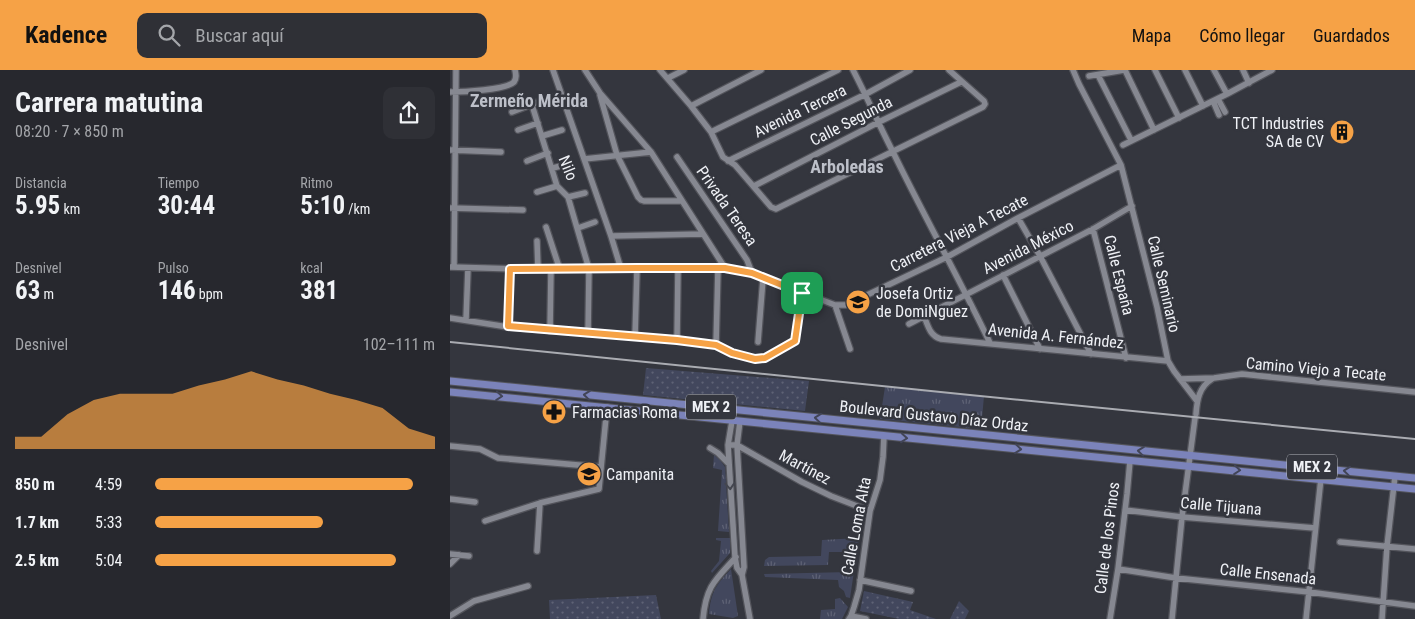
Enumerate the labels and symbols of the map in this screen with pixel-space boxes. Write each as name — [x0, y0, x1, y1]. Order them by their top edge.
street label: Avenida Tercera — [751, 80, 849, 142]
district label: Zermeño Mérida — [470, 90, 588, 111]
street label: Calle Segunda — [807, 92, 895, 150]
place label: TCT Industries SA de CV — [1233, 114, 1324, 151]
building icon: TCT Industries SA de CV — [1329, 119, 1355, 145]
street label: Nilo — [554, 153, 582, 183]
district label: Arboledas — [810, 156, 884, 177]
street label: Privada Teresa — [693, 162, 761, 250]
street label: Carretera Vieja A Tecate — [887, 190, 1031, 276]
street label: Avenida México — [979, 216, 1077, 278]
street label: Calle España — [1100, 233, 1138, 317]
street label: Calle Seminario — [1144, 234, 1184, 334]
pin — [781, 272, 823, 314]
place label: Josefa Ortiz de DomiNguez — [876, 284, 968, 321]
school or university icon: Josefa Ortiz de DomiNguez — [845, 289, 871, 315]
street label: Avenida A. Fernández — [987, 319, 1125, 353]
street label: Camino Viejo a Tecate — [1245, 353, 1387, 385]
one-way arrow — [583, 390, 591, 401]
one-way arrow — [495, 391, 503, 402]
road number: MEX 2 — [686, 394, 736, 420]
street label: Boulevard Gustavo Díaz Ordaz — [839, 397, 1029, 435]
pharmacy icon: Farmacias Roma — [541, 399, 567, 425]
place label: Farmacias Roma — [572, 403, 678, 422]
one-way arrow — [814, 413, 822, 424]
one-way arrow — [900, 432, 908, 443]
one-way arrow — [1015, 443, 1023, 454]
street label: Martínez — [776, 446, 834, 488]
one-way arrow — [1137, 446, 1145, 457]
road number: MEX 2 — [1287, 454, 1337, 480]
school or university icon: Campanita — [576, 461, 602, 487]
place label: Campanita — [606, 465, 674, 484]
one-way arrow — [1233, 465, 1241, 476]
one-way arrow — [1342, 466, 1350, 477]
street label: Calle Loma Alta — [837, 475, 875, 577]
street label: Calle de los Pinos — [1091, 481, 1123, 595]
one-way arrow — [725, 483, 736, 491]
street label: Calle Tijuana — [1180, 493, 1262, 519]
street label: Calle Ensenada — [1219, 559, 1317, 589]

